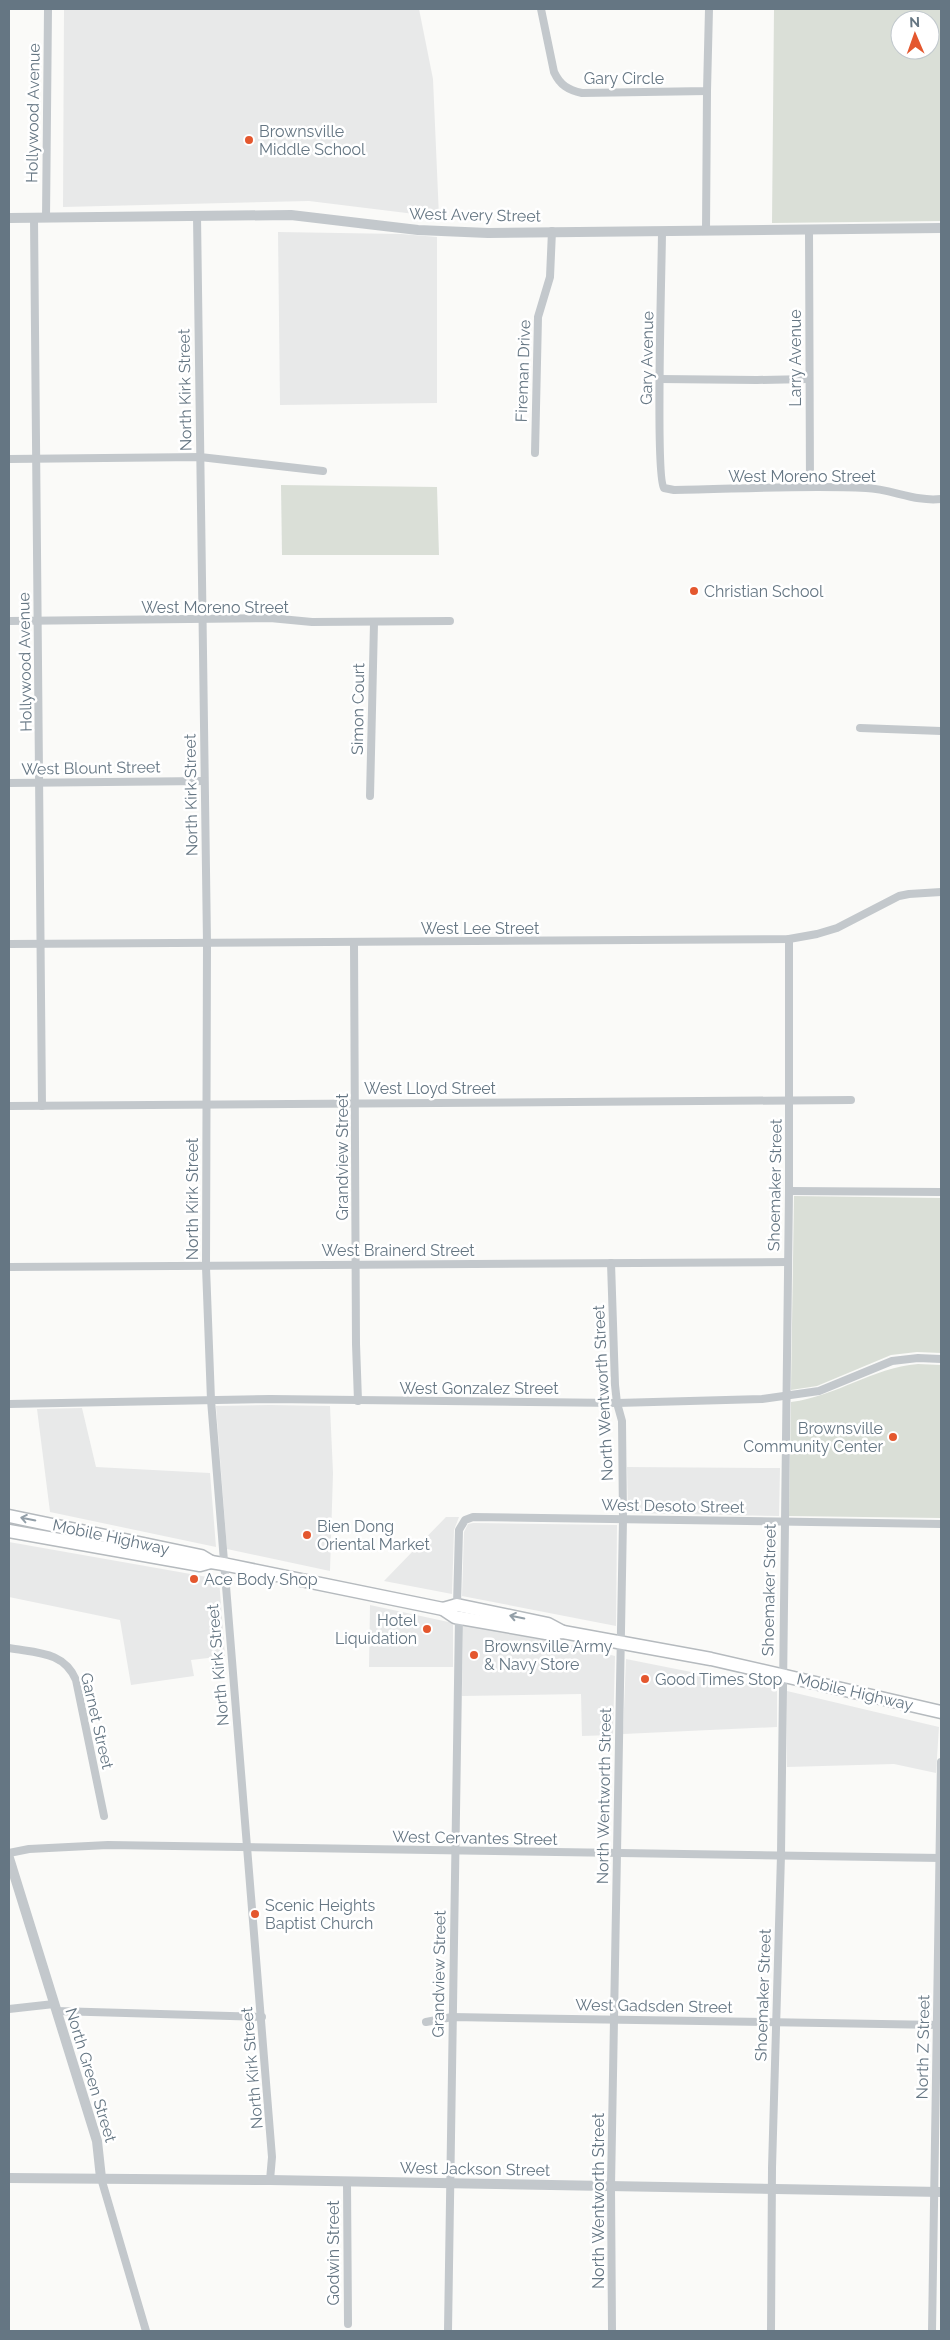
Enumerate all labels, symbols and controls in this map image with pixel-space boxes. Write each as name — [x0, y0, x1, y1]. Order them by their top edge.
north arrow — [890, 10, 940, 60]
text: N — [909, 14, 920, 30]
street label: Hollywood Avenue — [22, 43, 44, 183]
street label: Gary Circle — [584, 69, 664, 88]
place label: Brownsville Middle School — [259, 122, 366, 159]
marker: Brownsville Middle School — [243, 134, 255, 146]
street label: West Avery Street — [409, 204, 542, 226]
street label: Larry Avenue — [786, 309, 805, 407]
street label: Gary Avenue — [637, 311, 657, 405]
street label: Fireman Drive — [512, 319, 534, 423]
street label: North Kirk Street — [174, 328, 196, 451]
street label: West Moreno Street — [728, 467, 876, 486]
place label: Christian School — [704, 582, 824, 601]
marker: Christian School — [688, 585, 700, 597]
street label: Hollywood Avenue — [14, 592, 36, 732]
street label: West Moreno Street — [141, 598, 289, 617]
street label: Simon Court — [348, 662, 368, 755]
street label: North Kirk Street — [180, 733, 202, 856]
street label: West Blount Street — [21, 757, 161, 779]
street label: West Lee Street — [421, 919, 540, 938]
street label: West Lloyd Street — [364, 1079, 497, 1098]
street label: Grandview Street — [333, 1093, 352, 1221]
street label: Shoemaker Street — [764, 1118, 786, 1251]
street label: North Kirk Street — [183, 1137, 202, 1260]
street label: West Brainerd Street — [321, 1241, 475, 1260]
street label: North Wentworth Street — [589, 1304, 617, 1481]
street label: West Gonzalez Street — [399, 1379, 559, 1398]
place label: Brownsville Community Center — [743, 1419, 883, 1456]
marker: Brownsville Community Center — [887, 1431, 899, 1443]
street label: West Desoto Street — [601, 1495, 745, 1517]
one-way arrow — [21, 1514, 37, 1524]
street label: Mobile Highway — [51, 1515, 171, 1559]
place label: Bien Dong Oriental Market — [317, 1517, 430, 1554]
street label: Shoemaker Street — [758, 1523, 780, 1656]
marker: Bien Dong Oriental Market — [301, 1529, 313, 1541]
place label: Ace Body Shop — [204, 1570, 318, 1589]
marker: Ace Body Shop — [188, 1573, 200, 1585]
street label: North Kirk Street — [203, 1603, 233, 1727]
place label: Hotel Liquidation — [335, 1611, 418, 1648]
one-way arrow — [510, 1612, 526, 1622]
marker: Hotel Liquidation — [421, 1623, 433, 1635]
place label: Brownsville Army & Navy Store — [484, 1637, 613, 1674]
marker: Brownsville Army & Navy Store — [468, 1649, 480, 1661]
street label: Mobile Highway — [795, 1669, 915, 1715]
place label: Good Times Stop — [655, 1670, 783, 1689]
street label: Garnet Street — [77, 1671, 117, 1772]
marker: Good Times Stop — [639, 1673, 651, 1685]
street label: North Wentworth Street — [593, 1707, 615, 1884]
street label: West Cervantes Street — [392, 1827, 558, 1849]
place label: Scenic Heights Baptist Church — [265, 1896, 376, 1933]
marker: Scenic Heights Baptist Church — [249, 1908, 261, 1920]
street label: Grandview Street — [428, 1910, 450, 2038]
street label: Shoemaker Street — [751, 1928, 775, 2062]
street label: North Z Street — [913, 1994, 933, 2099]
street label: West Gadsden Street — [575, 1995, 733, 2017]
street label: North Green Street — [62, 2006, 121, 2145]
street label: North Kirk Street — [237, 2006, 267, 2130]
street label: North Wentworth Street — [589, 2112, 608, 2289]
street label: West Jackson Street — [400, 2158, 551, 2180]
street label: Godwin Street — [324, 2200, 343, 2306]

